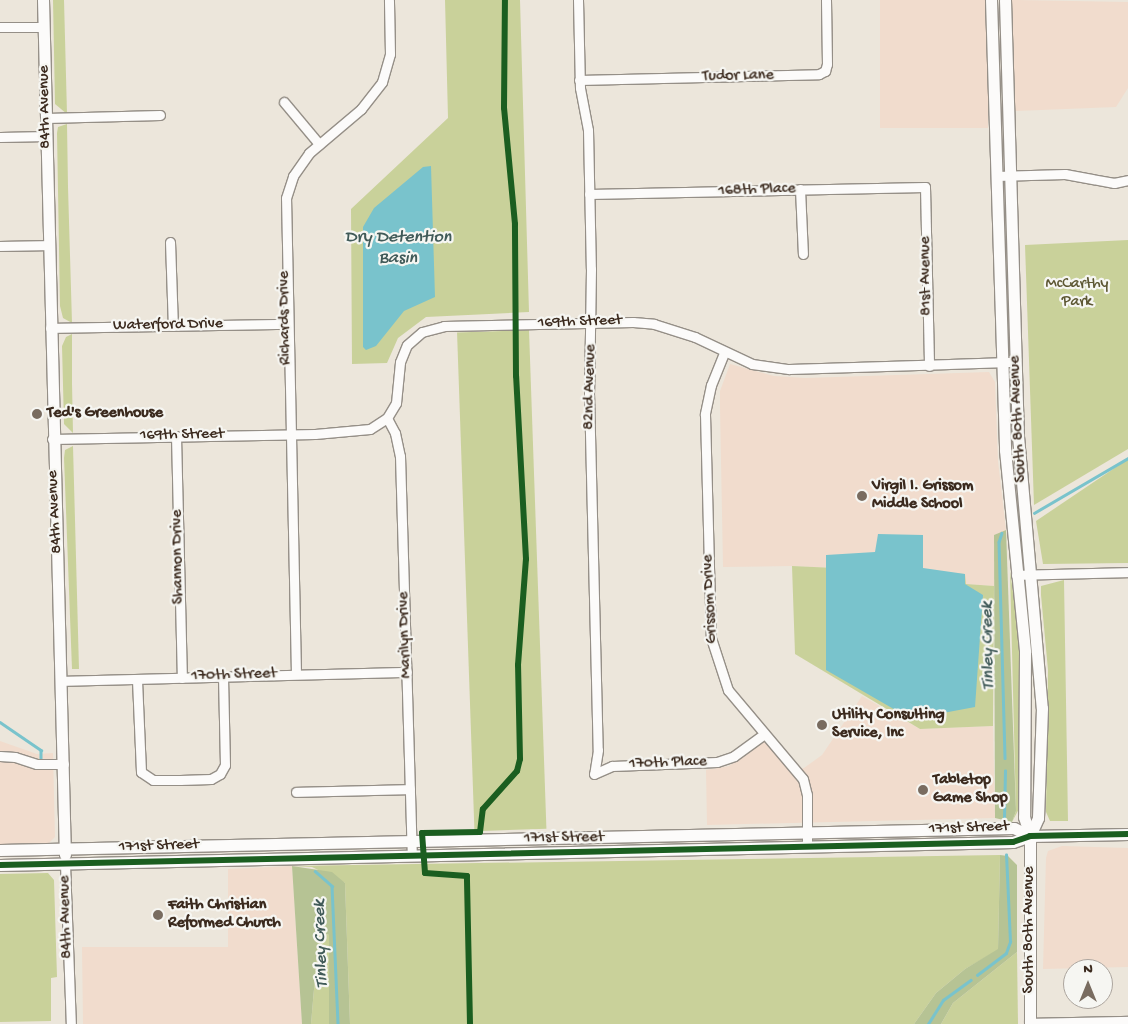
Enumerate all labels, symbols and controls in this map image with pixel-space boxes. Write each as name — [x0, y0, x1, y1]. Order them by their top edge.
street label: 84th Avenue — [36, 65, 56, 149]
street label: Tudor Lane — [702, 67, 774, 87]
street label: 168th Place — [718, 180, 796, 202]
water label: Dry Detention Basin — [345, 228, 451, 270]
street label: 81st Avenue — [917, 236, 937, 316]
street label: Richards Drive — [276, 271, 296, 365]
park label: McCarthy Park — [1046, 275, 1108, 313]
street label: 169th Street — [538, 312, 622, 334]
street label: Waterford Drive — [113, 315, 223, 337]
street label: 82nd Avenue — [581, 344, 601, 430]
street label: South 80th Avenue — [1006, 355, 1032, 483]
place label: Ted's Greenhouse — [47, 404, 163, 424]
marker: Ted's Greenhouse — [31, 408, 43, 420]
street label: 169th Street — [140, 426, 224, 446]
street label: 84th Avenue — [44, 470, 68, 554]
place label: Virgil I. Grissom Middle School — [872, 477, 973, 515]
marker: Virgil I. Grissom Middle School — [856, 490, 868, 502]
street label: Shannon Drive — [169, 510, 189, 604]
street label: Grissom Drive — [699, 554, 723, 644]
street label: Marilyn Drive — [395, 591, 417, 679]
water label: Tinley Creek — [977, 602, 1001, 690]
street label: 170th Street — [191, 665, 277, 687]
place label: Utility Consulting Service, Inc — [832, 706, 945, 744]
marker: Utility Consulting Service, Inc — [816, 719, 828, 731]
street label: 170th Place — [629, 753, 707, 775]
place label: Tabletop Game Shop — [933, 771, 1008, 809]
marker: Tabletop Game Shop — [917, 784, 929, 796]
street label: 171st Street — [929, 818, 1009, 840]
street label: 171st Street — [524, 829, 604, 849]
street label: 171st Street — [119, 836, 199, 858]
street label: South 80th Avenue — [1020, 866, 1040, 994]
street label: 84th Avenue — [56, 875, 78, 959]
place label: Faith Christian Reformed Church — [168, 896, 281, 934]
water label: Tinley Creek — [310, 899, 334, 989]
marker: Faith Christian Reformed Church — [152, 909, 164, 921]
north arrow — [1063, 959, 1113, 1009]
text: N — [1083, 961, 1093, 978]

